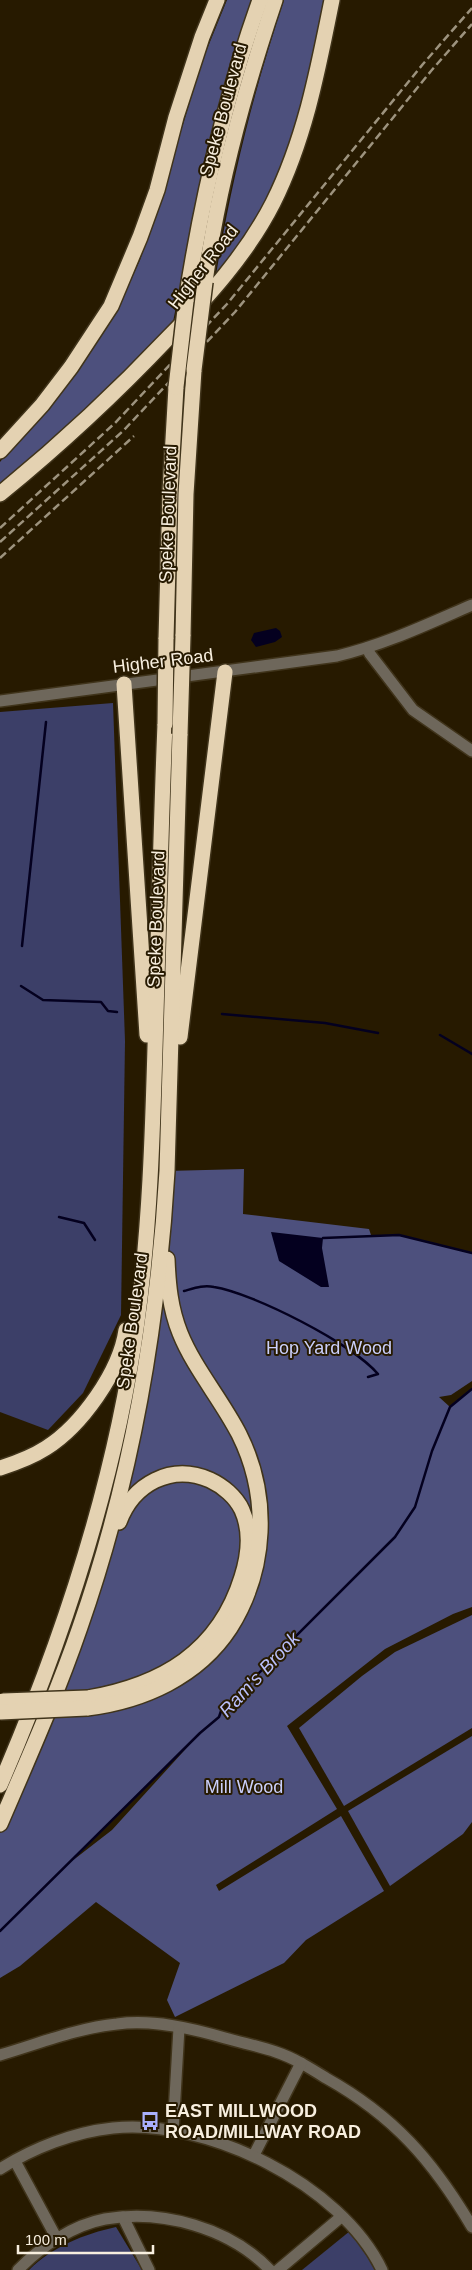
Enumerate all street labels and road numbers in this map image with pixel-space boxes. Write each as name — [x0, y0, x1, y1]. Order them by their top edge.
street label: Speke Boulevard — [196, 41, 250, 179]
street label: Higher Road — [164, 221, 242, 313]
street label: Speke Boulevard — [156, 445, 180, 583]
street label: Higher Road — [112, 645, 214, 677]
street label: Speke Boulevard — [144, 850, 168, 988]
street label: Speke Boulevard — [113, 1252, 151, 1390]

